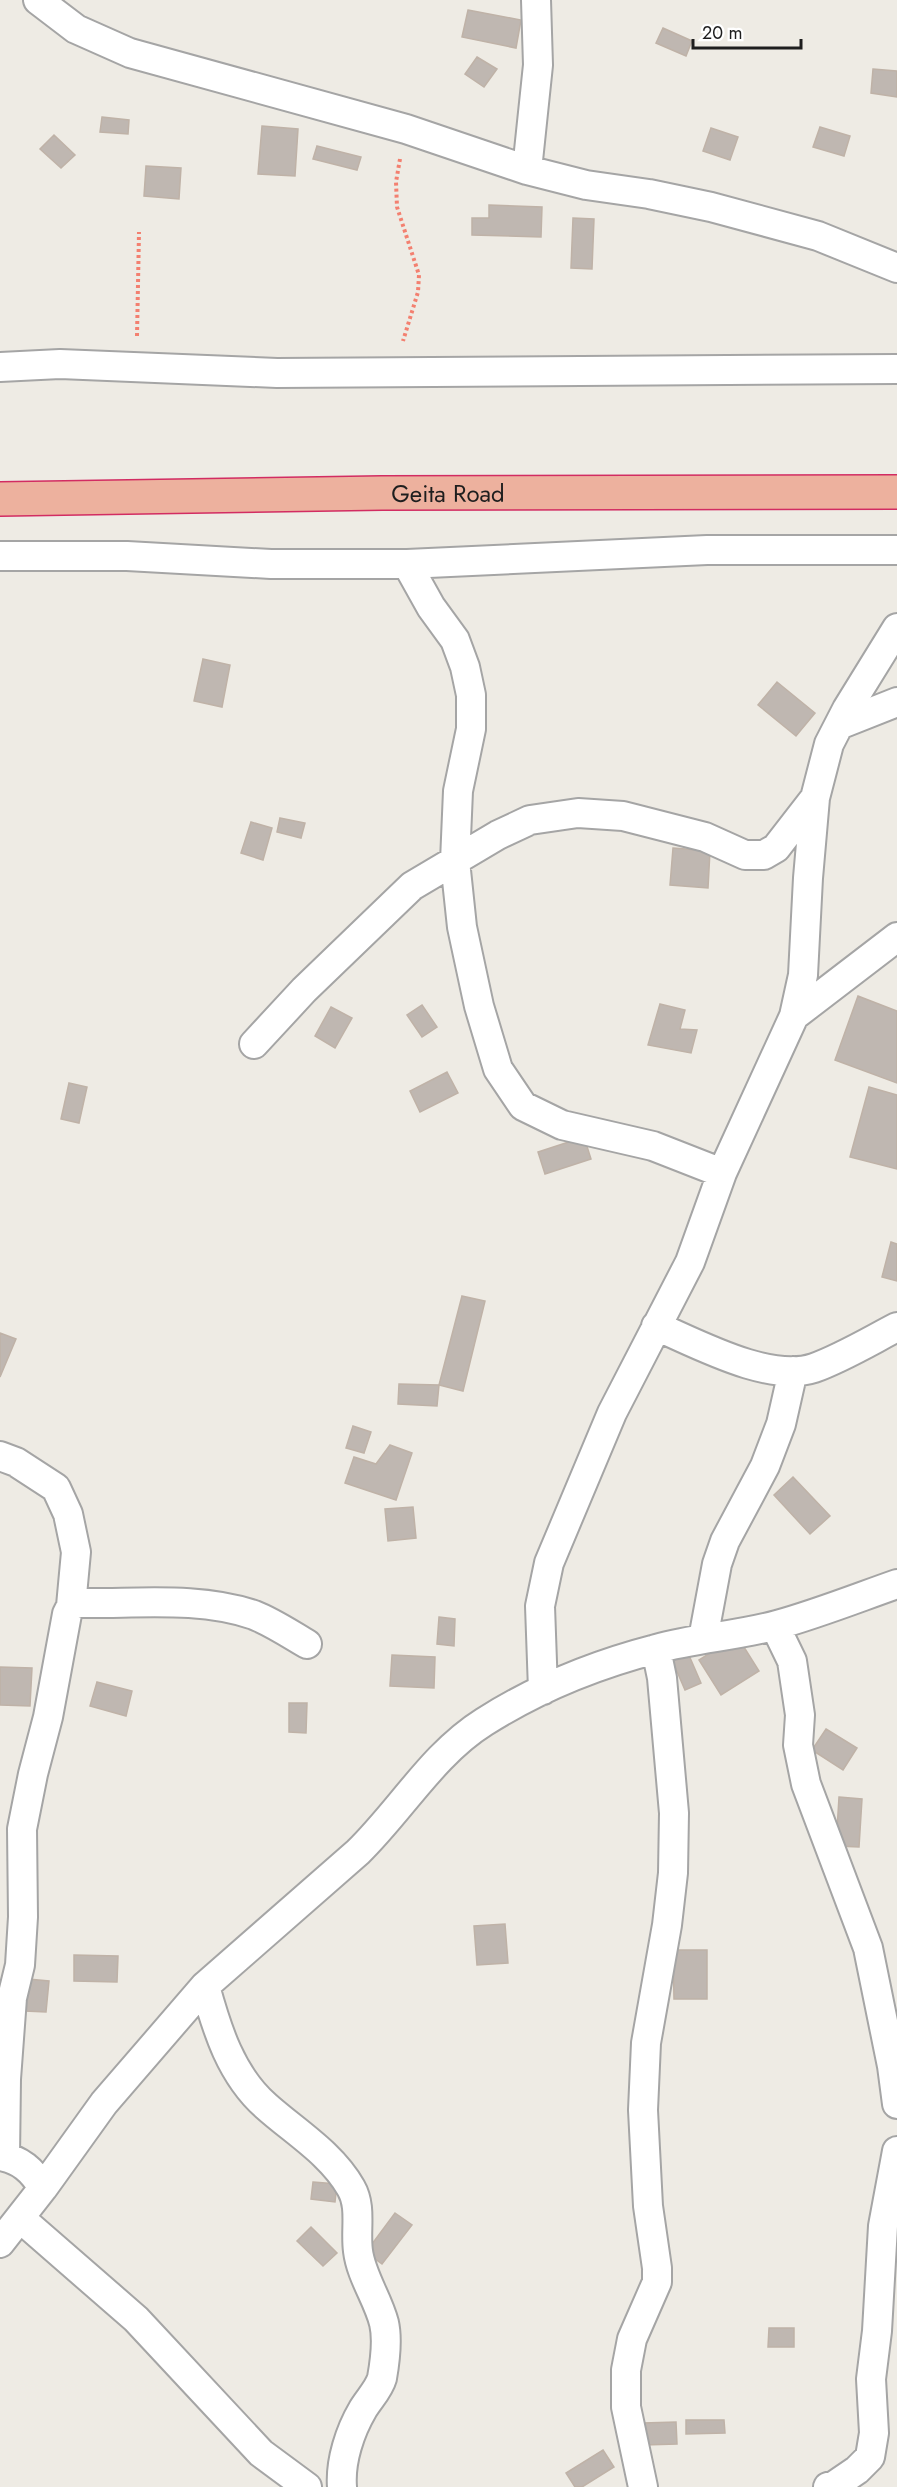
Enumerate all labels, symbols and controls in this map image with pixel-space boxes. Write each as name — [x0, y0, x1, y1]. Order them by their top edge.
scale bar — [693, 12, 801, 50]
text: 20 m — [702, 20, 742, 46]
street label: Geita Road — [391, 475, 505, 510]

